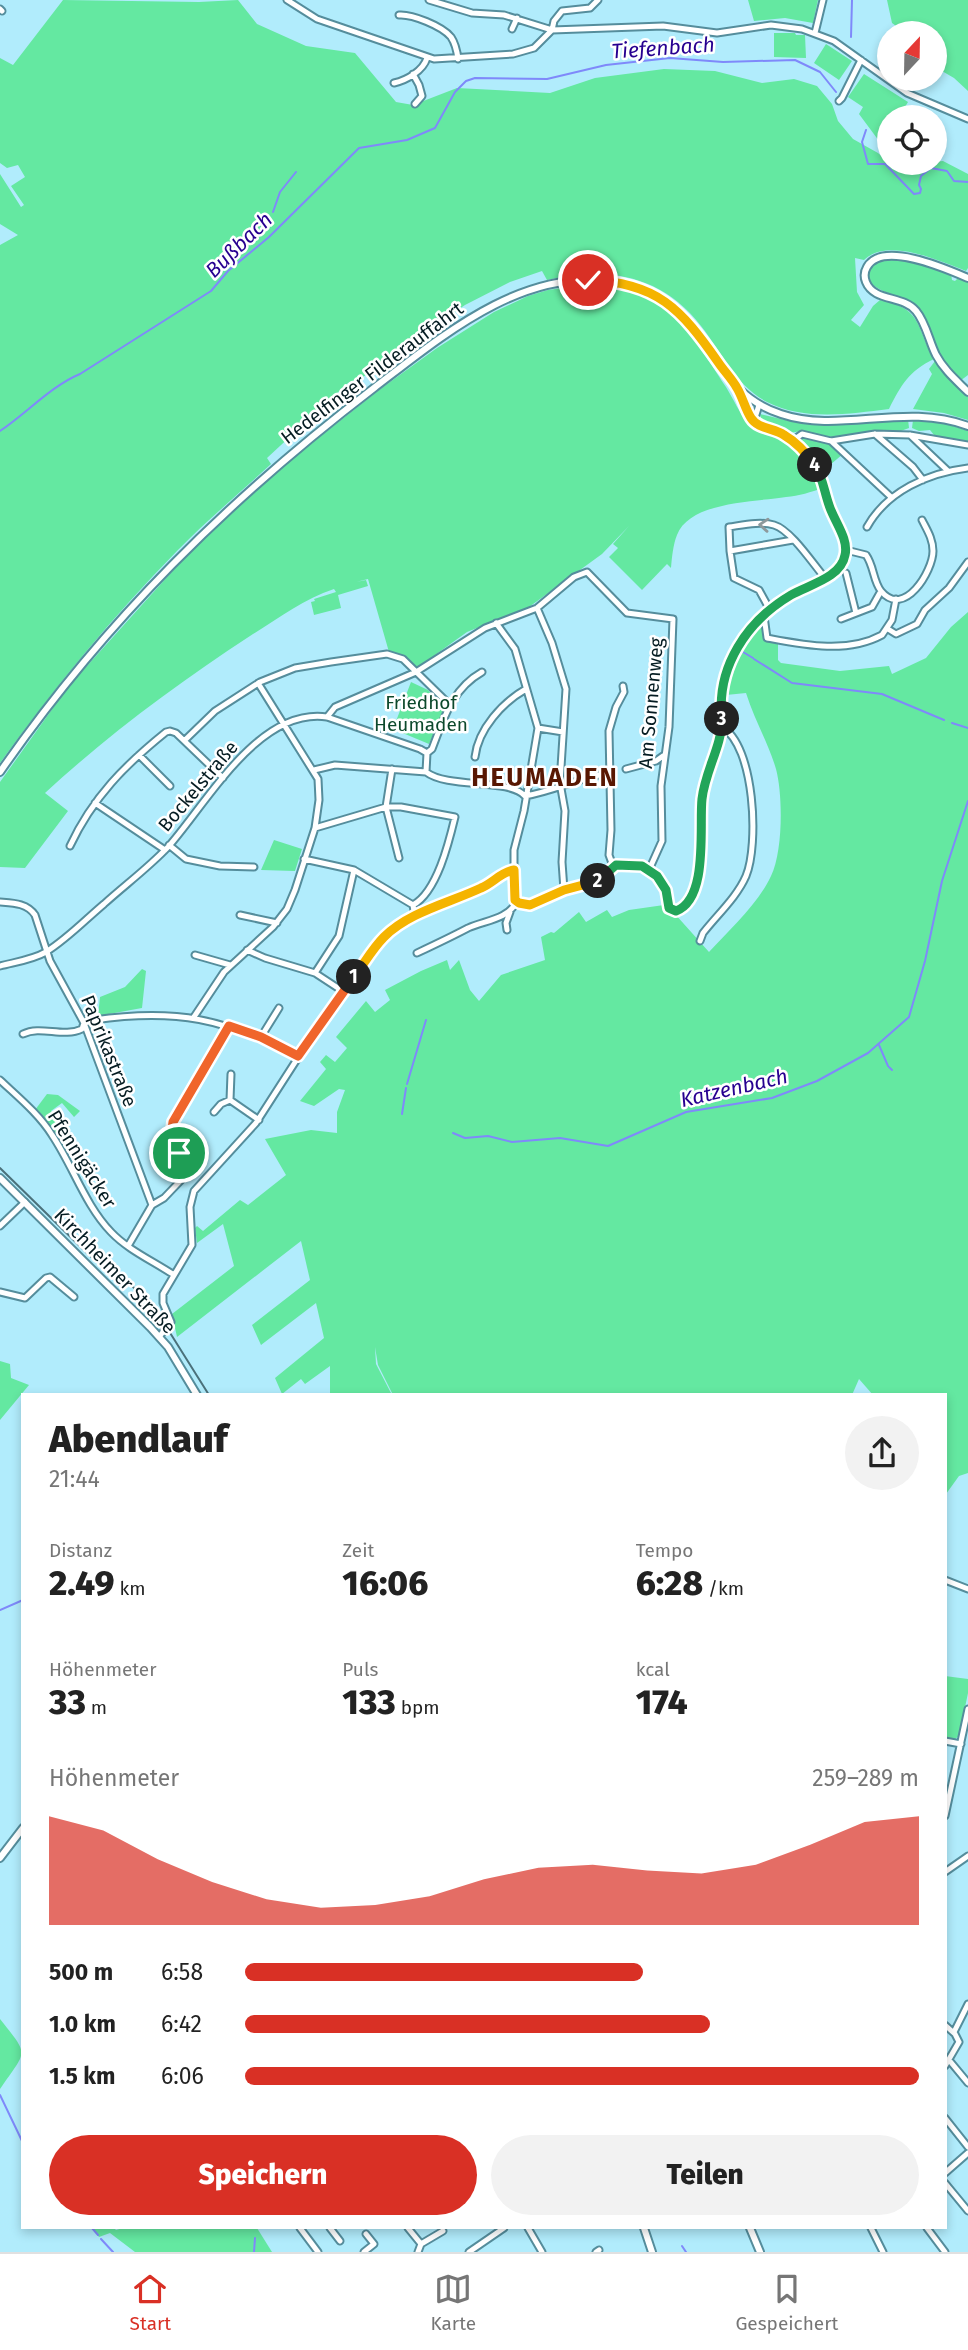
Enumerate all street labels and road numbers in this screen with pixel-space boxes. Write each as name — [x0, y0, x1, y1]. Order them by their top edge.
street label: Hedelfinger Filderauffahrt — [276, 297, 468, 449]
street label: Am Sonnenweg — [634, 636, 668, 769]
street label: Bockelstraße — [153, 736, 243, 836]
street label: Paprikastraße — [76, 992, 142, 1110]
street label: Pfennigäcker — [43, 1106, 122, 1213]
street label: Kirchheimer Straße — [49, 1204, 181, 1338]

